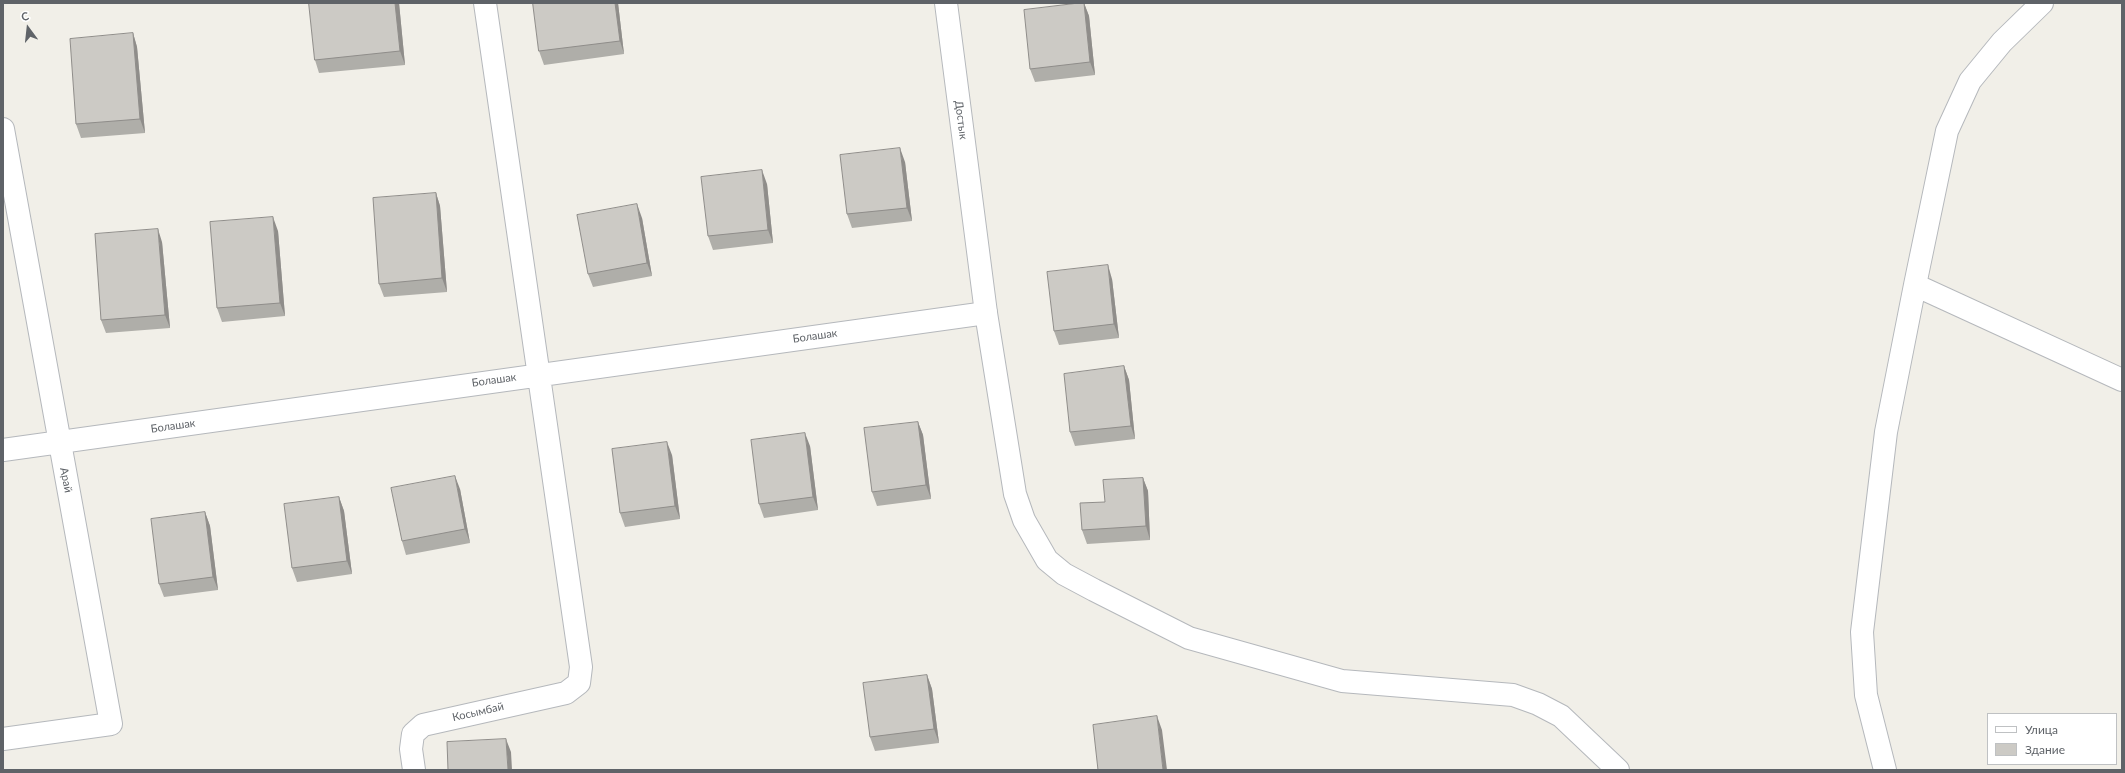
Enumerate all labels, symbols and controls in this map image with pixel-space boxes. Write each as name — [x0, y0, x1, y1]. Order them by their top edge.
north arrow — [8, 8, 48, 48]
text: С — [20, 9, 30, 23]
street label: Достык — [952, 100, 970, 140]
street label: Болашак — [792, 326, 838, 346]
street label: Болашак — [471, 370, 517, 390]
street label: Болашак — [150, 416, 196, 436]
street label: Арай — [57, 466, 75, 494]
street label: Косымбай — [451, 700, 505, 724]
legend — [1987, 713, 2117, 765]
text: Улица — [2025, 722, 2058, 737]
text: Здание — [2025, 742, 2065, 757]

